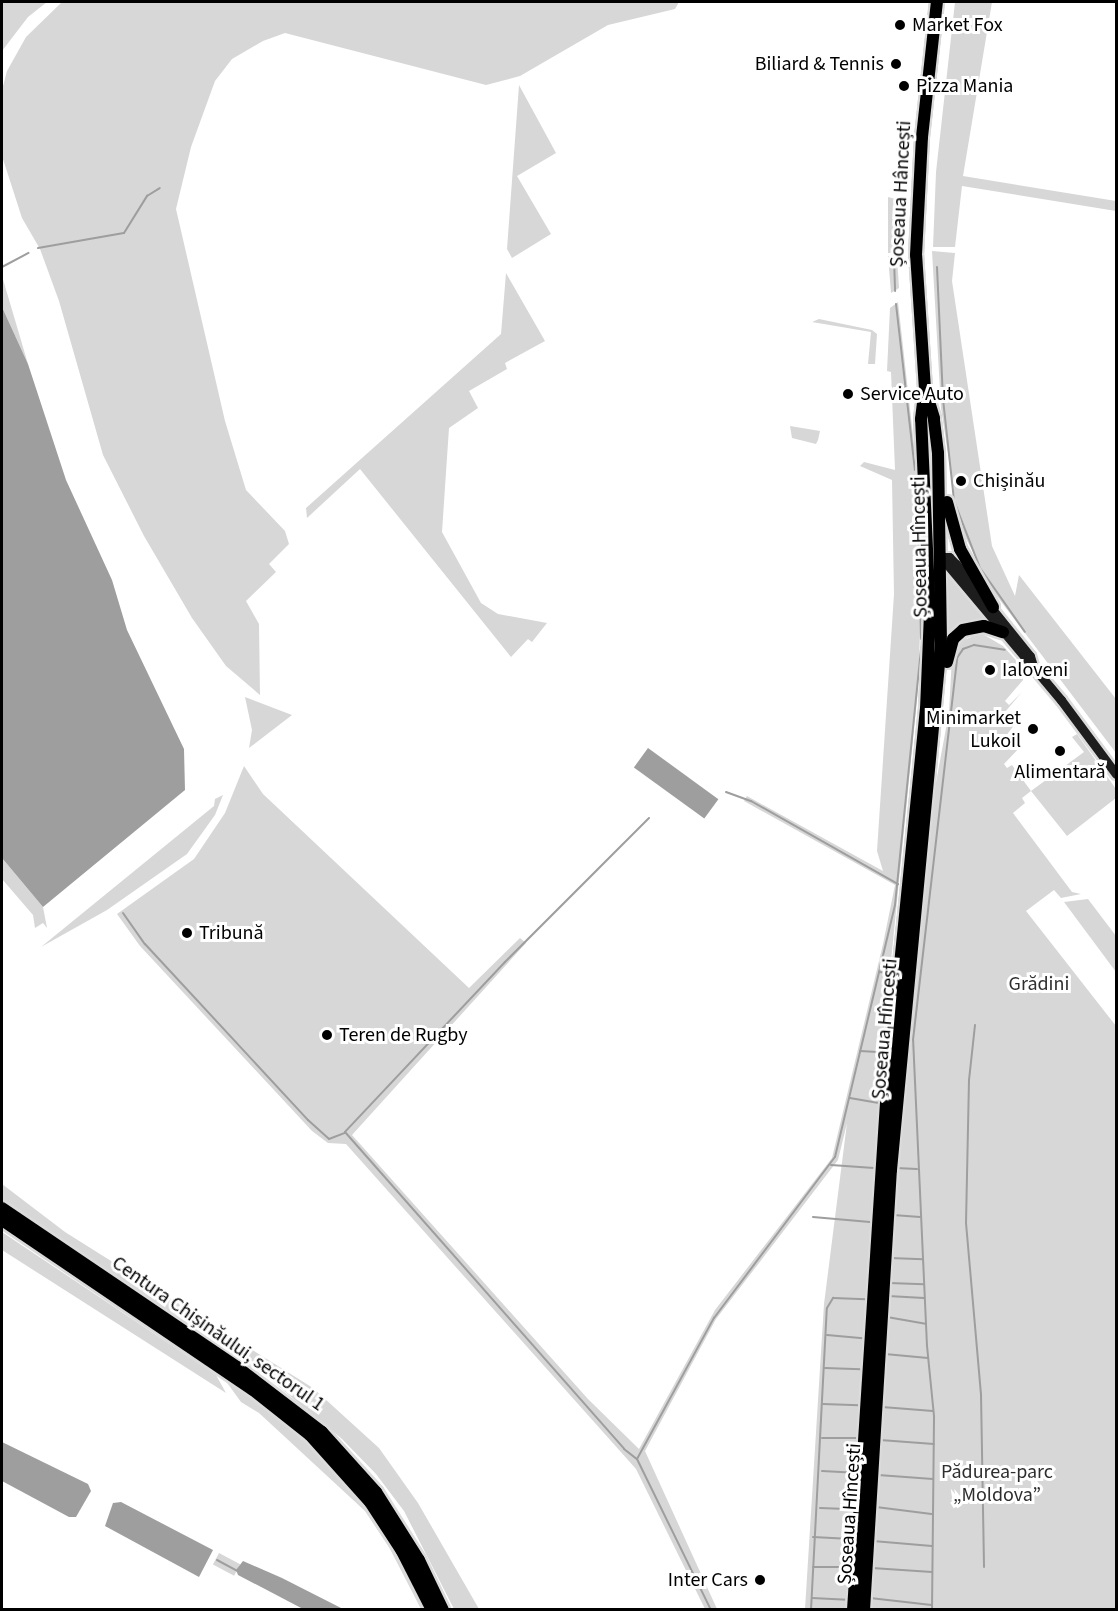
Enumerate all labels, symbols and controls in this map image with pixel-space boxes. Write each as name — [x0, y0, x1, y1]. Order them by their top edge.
place label: Market Fox — [912, 13, 1003, 37]
marker: Market Fox — [893, 18, 907, 32]
place label: Biliard & Tennis — [755, 52, 884, 76]
marker: Biliard & Tennis — [889, 57, 903, 71]
place label: Pizza Mania — [916, 74, 1013, 98]
marker: Pizza Mania — [897, 79, 911, 93]
street label: Șoseaua Hâncești — [885, 120, 917, 268]
place label: Service Auto — [860, 382, 964, 406]
marker: Service Auto — [841, 387, 855, 401]
place label: Chișinău — [973, 469, 1045, 493]
marker: Chișinău — [954, 474, 968, 488]
street label: Șoseaua Hîncești — [907, 476, 933, 618]
place label: Ialoveni — [1002, 658, 1068, 682]
marker: Ialoveni — [983, 663, 997, 677]
place label: Minimarket Lukoil — [926, 706, 1021, 753]
marker: Minimarket Lukoil — [1026, 722, 1040, 736]
marker: Alimentară — [1053, 744, 1067, 758]
place label: Alimentară — [1014, 760, 1106, 784]
place label: Tribună — [199, 921, 264, 945]
marker: Tribună — [180, 926, 194, 940]
street label: Șoseaua Hîncești — [867, 957, 903, 1101]
park label: Grădini — [1009, 972, 1069, 996]
place label: Teren de Rugby — [339, 1023, 468, 1047]
marker: Teren de Rugby — [320, 1028, 334, 1042]
street label: Centura Chișinăului, sectorul 1 — [107, 1251, 329, 1417]
street label: Șoseaua Hîncești — [833, 1442, 867, 1586]
park label: Pădurea-parc „Moldova” — [941, 1460, 1053, 1507]
place label: Inter Cars — [668, 1568, 748, 1592]
marker: Inter Cars — [753, 1573, 767, 1587]

